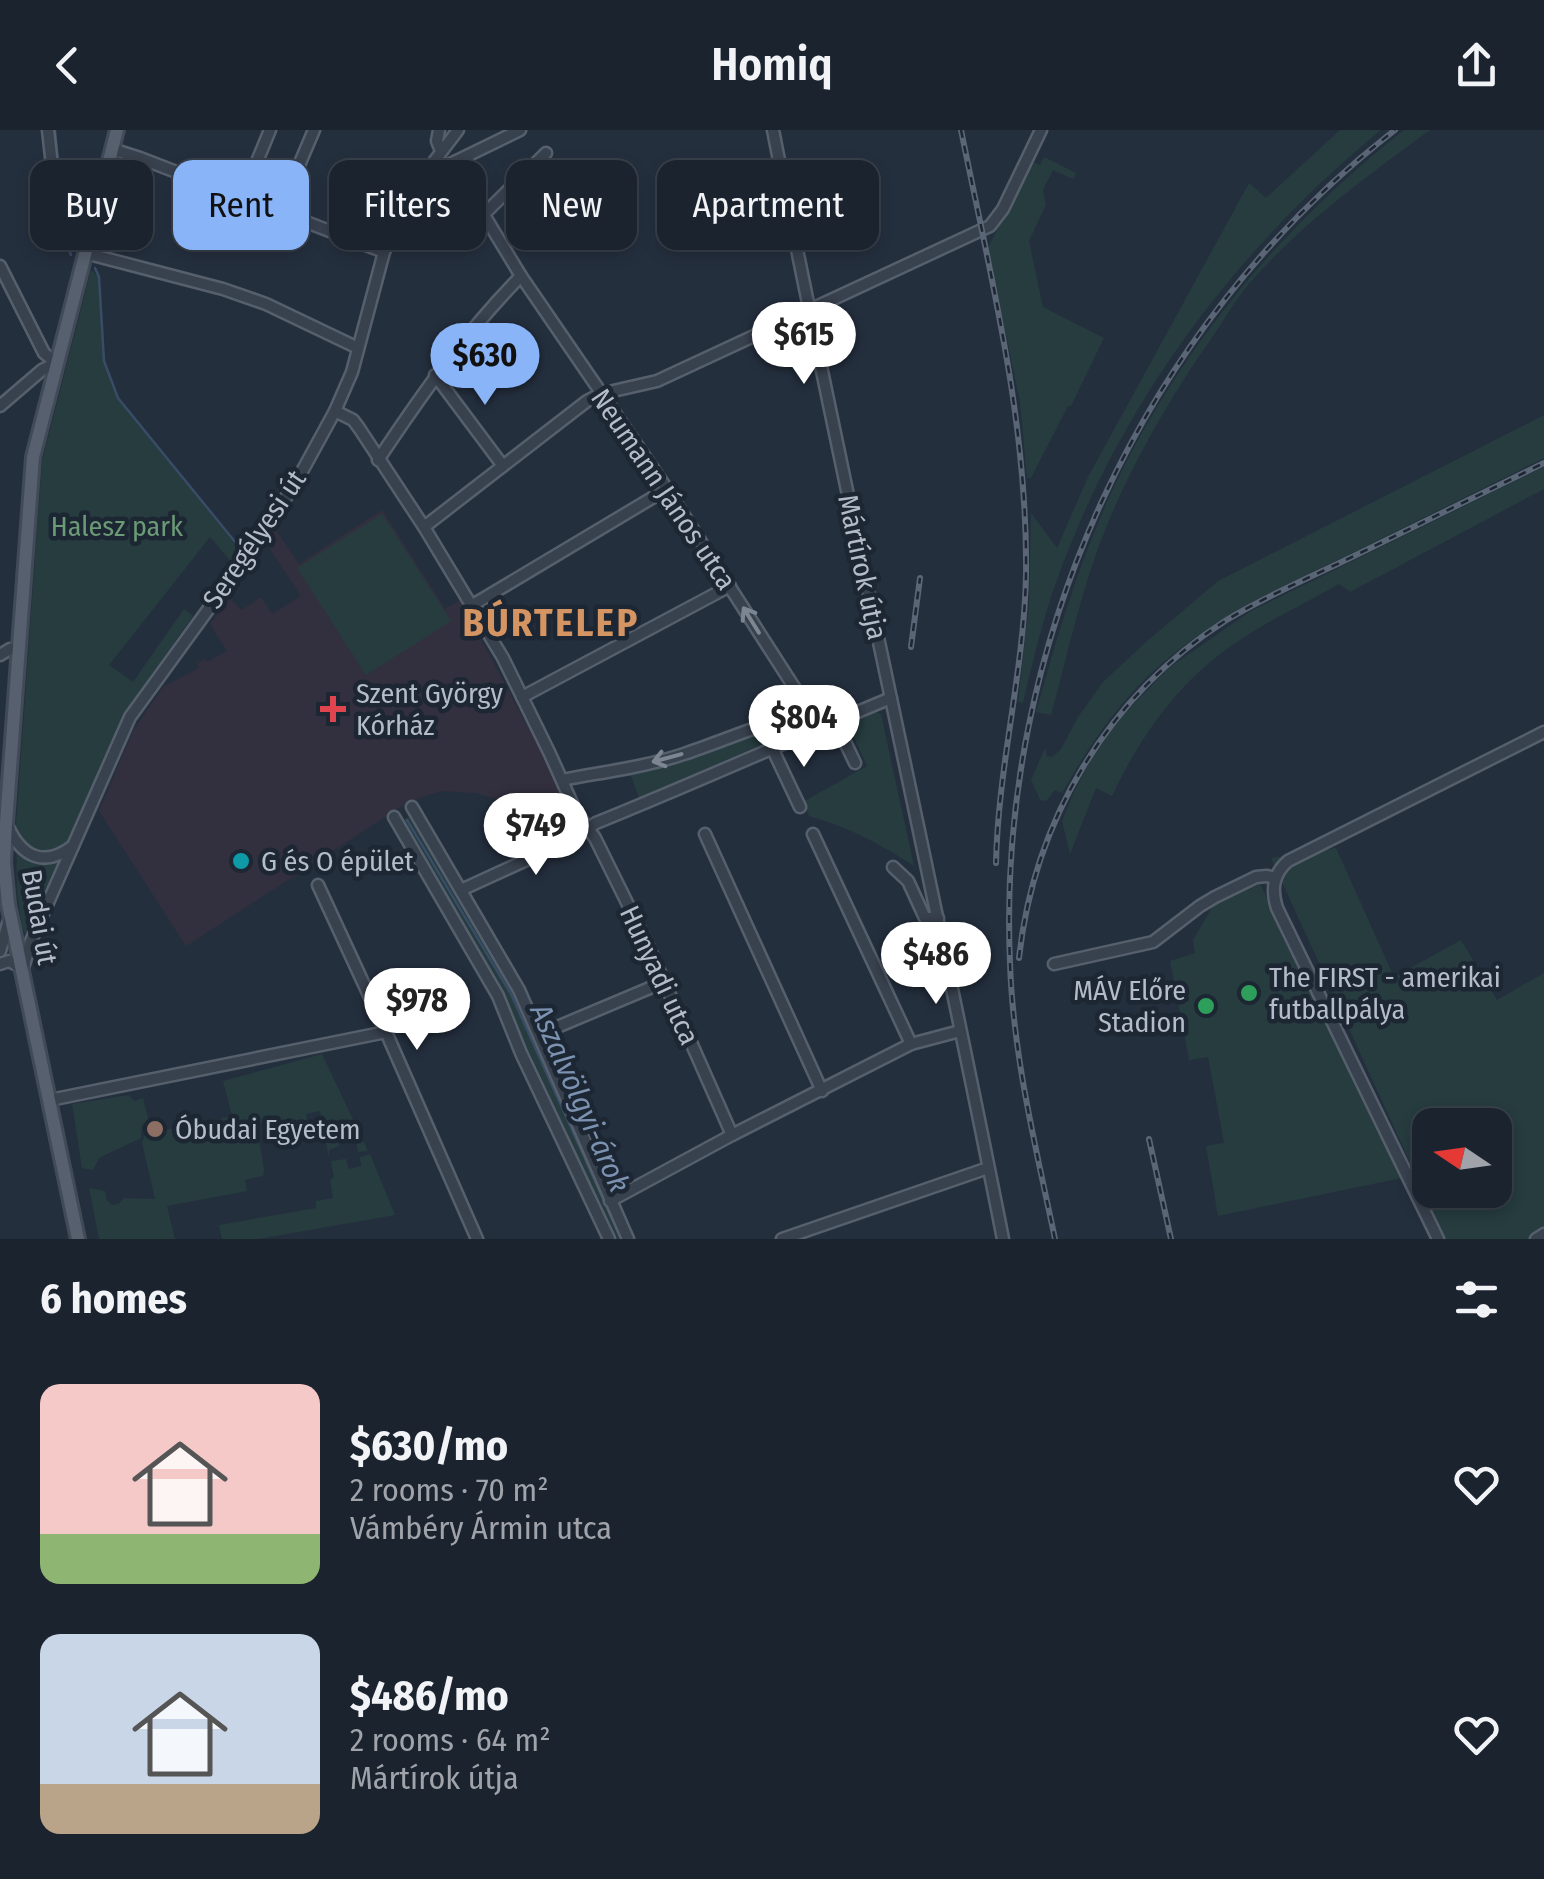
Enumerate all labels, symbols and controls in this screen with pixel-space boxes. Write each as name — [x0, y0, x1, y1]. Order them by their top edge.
icon: back — [40, 38, 95, 93]
text: Homiq — [711, 38, 833, 92]
icon: share — [1449, 38, 1504, 93]
chip: Buy — [30, 160, 153, 250]
chip: Rent — [173, 160, 309, 250]
chip: Filters — [329, 160, 486, 250]
chip: New — [506, 160, 637, 250]
chip: Apartment — [657, 160, 879, 250]
pin: $615 — [745, 302, 863, 387]
text: $615 — [774, 315, 834, 353]
pin: $630 — [426, 323, 544, 408]
text: $630 — [452, 336, 518, 374]
street label: Neumann János utca — [584, 383, 743, 596]
street label: Seregélyesi út — [196, 463, 313, 615]
street label: Mártírok útja — [831, 492, 894, 643]
park label: Halesz park — [51, 510, 184, 543]
district label: BÚRTELEP — [462, 599, 640, 646]
one-way arrow — [741, 606, 761, 634]
place label: Szent György Kórház — [356, 677, 503, 742]
pin: $804 — [745, 685, 863, 770]
marker: Szent György Kórház — [320, 696, 346, 722]
text: $804 — [771, 698, 837, 736]
one-way arrow — [652, 750, 683, 769]
pin: $749 — [477, 793, 595, 878]
text: $749 — [506, 806, 566, 844]
place label: G és O épület — [261, 845, 415, 878]
marker: G és O épület — [230, 850, 252, 872]
street label: Budai út — [15, 867, 64, 968]
street label: Hunyadi utca — [613, 901, 706, 1050]
pin: $486 — [877, 922, 995, 1007]
text: $486 — [903, 935, 969, 973]
place label: The FIRST - amerikai futballpálya — [1269, 961, 1501, 1026]
pin: $978 — [358, 968, 476, 1053]
place label: MÁV Előre Stadion — [1073, 974, 1186, 1039]
text: $978 — [386, 981, 448, 1019]
marker: The FIRST - amerikai futballpálya — [1238, 982, 1260, 1004]
marker: MÁV Előre Stadion — [1195, 995, 1217, 1017]
water label: Aszalvölgyi-árok — [522, 997, 638, 1198]
north arrow — [1412, 1108, 1512, 1208]
map controls — [1412, 1108, 1512, 1208]
place label: Óbudai Egyetem — [175, 1113, 361, 1146]
marker: Óbudai Egyetem — [144, 1118, 166, 1140]
icon: filters — [1449, 1272, 1504, 1327]
text: 6 homes — [40, 1274, 187, 1324]
text: $630/mo — [350, 1421, 508, 1471]
icon: home — [120, 1424, 240, 1544]
icon: heart — [1449, 1457, 1504, 1512]
text: 2 rooms · 70 m² — [350, 1471, 549, 1509]
text: Vámbéry Ármin utca — [350, 1509, 612, 1547]
text: $486/mo — [350, 1671, 509, 1721]
icon: home — [120, 1674, 240, 1794]
icon: heart — [1449, 1707, 1504, 1762]
text: 2 rooms · 64 m² — [350, 1721, 551, 1759]
text: Mártírok útja — [350, 1759, 519, 1797]

